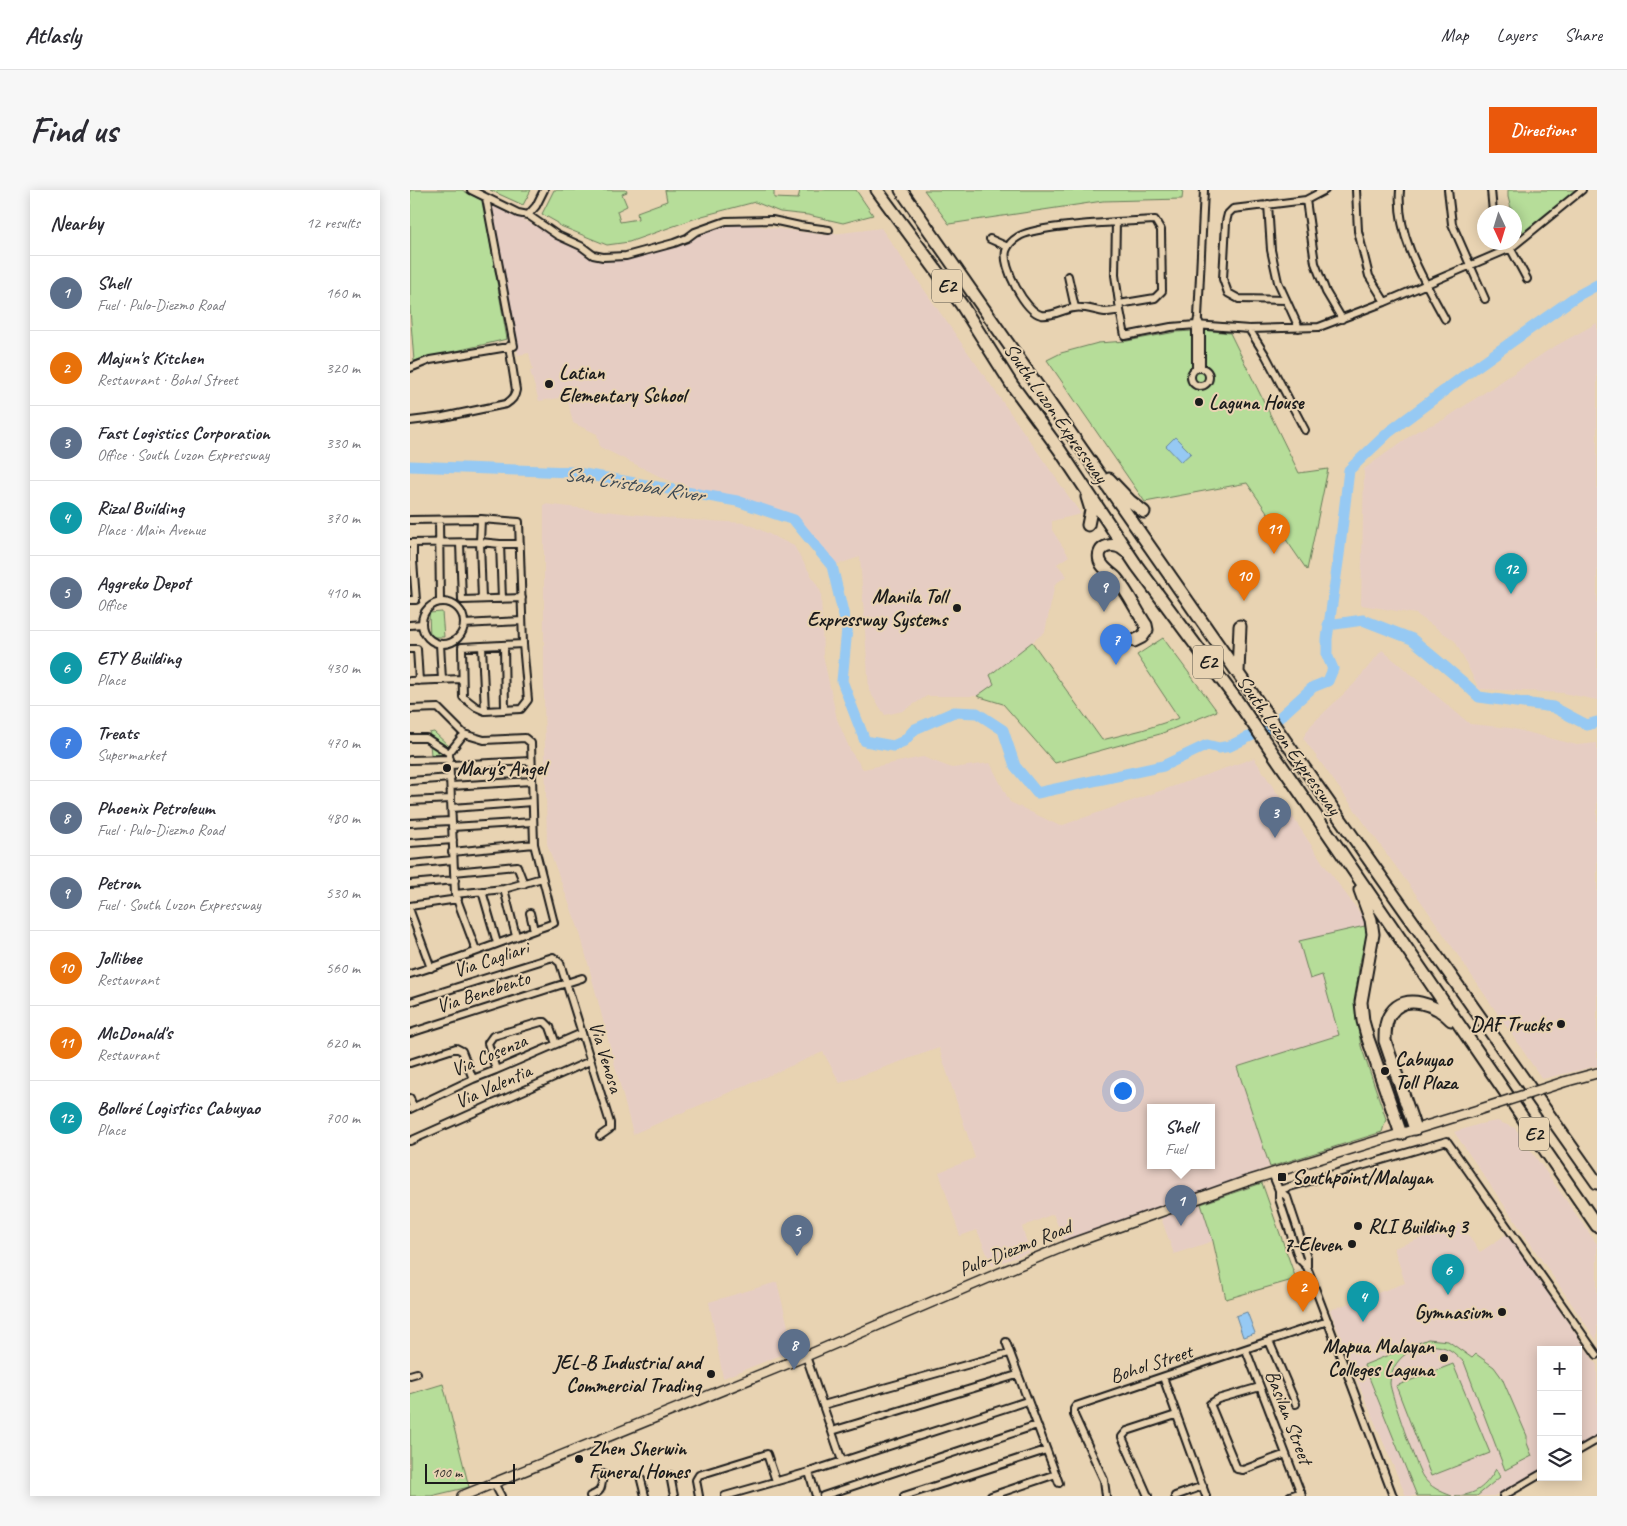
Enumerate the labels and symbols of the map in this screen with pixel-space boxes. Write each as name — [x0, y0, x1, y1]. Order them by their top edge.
north arrow — [1477, 205, 1522, 250]
road number: E2 — [932, 270, 962, 302]
street label: South Luzon Expressway — [998, 338, 1114, 489]
place label: Latian Elementary School — [559, 360, 689, 408]
marker: Latian Elementary School — [543, 378, 555, 390]
place label: Laguna House — [1209, 390, 1305, 415]
marker: Laguna House — [1193, 396, 1205, 408]
water label: San Cristobal River — [563, 460, 709, 508]
pin: 11 — [1258, 513, 1290, 554]
pin: 12 — [1495, 553, 1527, 594]
pin: 10 — [1228, 560, 1260, 601]
pin: 9 — [1088, 571, 1120, 612]
place label: Manila Toll Expressway Systems — [807, 584, 951, 633]
marker: Manila Toll Expressway Systems — [951, 602, 963, 614]
pin: 7 — [1100, 624, 1132, 665]
road number: E2 — [1193, 646, 1223, 678]
street label: South Luzon Expressway — [1231, 670, 1347, 821]
place label: Mary's Angel — [457, 756, 550, 782]
marker: Mary's Angel — [441, 762, 453, 774]
pin: 3 — [1259, 797, 1291, 838]
street label: Via Cagliari — [450, 934, 534, 983]
street label: Via Benebento — [433, 965, 534, 1019]
place label: DAF Trucks — [1470, 1012, 1553, 1037]
street label: Via Venosa — [583, 1018, 629, 1097]
marker: DAF Trucks — [1555, 1018, 1567, 1030]
street label: Via Cosenza — [447, 1027, 532, 1082]
place label: Cabuyao Toll Plaza — [1395, 1047, 1459, 1095]
street label: Via Valentia — [451, 1057, 537, 1114]
marker: Cabuyao Toll Plaza — [1379, 1065, 1391, 1077]
your location — [1110, 1078, 1136, 1104]
road number: E2 — [1519, 1118, 1549, 1151]
place label: Southpoint/Malayan — [1292, 1165, 1435, 1191]
marker: Southpoint/Malayan — [1276, 1171, 1288, 1183]
pin: 1 — [1165, 1185, 1197, 1226]
street label: Pulo-Diezmo Road — [955, 1213, 1078, 1282]
place label: RLI Building 3 — [1368, 1214, 1470, 1239]
pin: 5 — [781, 1215, 813, 1256]
marker: RLI Building 3 — [1352, 1220, 1364, 1232]
place label: 7-Eleven — [1283, 1232, 1344, 1257]
marker: 7-Eleven — [1346, 1238, 1358, 1250]
pin: 6 — [1432, 1254, 1464, 1295]
pin: 2 — [1287, 1271, 1319, 1312]
pin: 4 — [1347, 1281, 1379, 1322]
place label: Gymnasium — [1414, 1300, 1494, 1325]
marker: Gymnasium — [1496, 1306, 1508, 1318]
pin: 8 — [778, 1329, 810, 1370]
place label: Mapua Malayan Colleges Laguna — [1323, 1334, 1436, 1382]
street label: Bohol Street — [1107, 1338, 1198, 1389]
place label: JEL-B Industrial and Commercial Trading — [551, 1350, 705, 1398]
marker: Mapua Malayan Colleges Laguna — [1438, 1352, 1450, 1364]
street label: Basilan Street — [1260, 1366, 1320, 1471]
marker: JEL-B Industrial and Commercial Trading — [705, 1368, 717, 1380]
place label: Zhen Sherwin Funeral Homes — [589, 1436, 691, 1484]
marker: Zhen Sherwin Funeral Homes — [573, 1453, 585, 1465]
scale bar — [425, 1461, 515, 1484]

